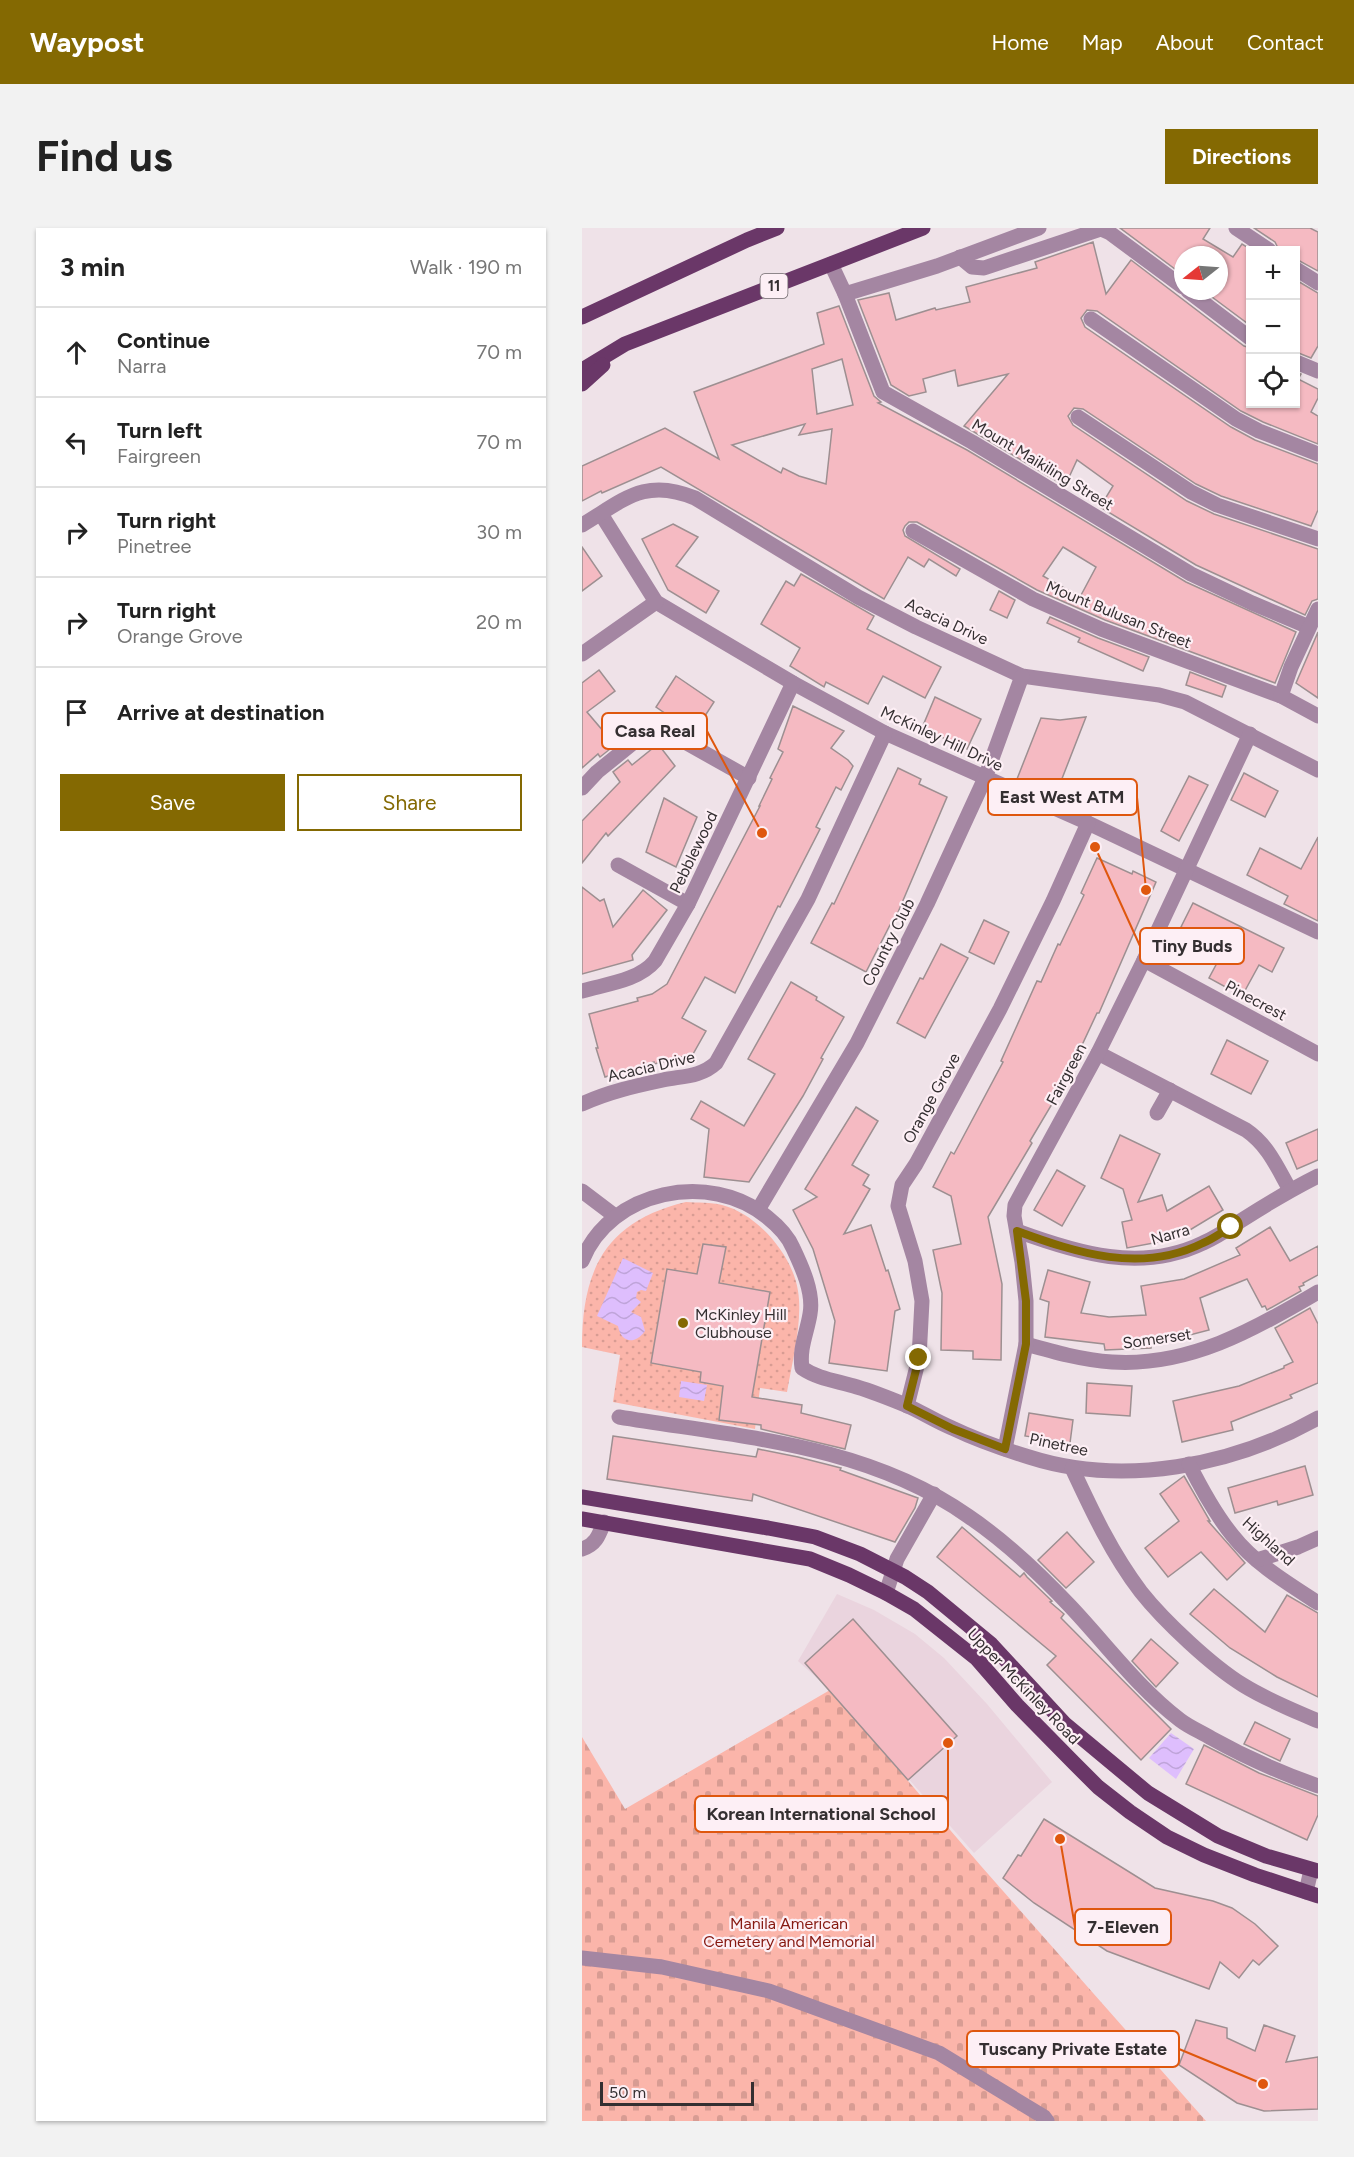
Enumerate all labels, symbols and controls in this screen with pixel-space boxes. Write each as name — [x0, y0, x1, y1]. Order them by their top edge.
text: Waypost — [30, 25, 144, 59]
text: Home — [992, 30, 1049, 55]
text: Map — [1082, 30, 1123, 55]
text: About — [1156, 30, 1214, 55]
text: Contact — [1247, 30, 1324, 55]
button: Directions — [1165, 129, 1318, 184]
text: Find us — [36, 131, 173, 182]
north arrow — [1174, 246, 1228, 300]
map controls — [1246, 246, 1300, 408]
button: + — [1246, 246, 1300, 300]
text: 3 min — [60, 251, 125, 283]
text: Walk · 190 m — [410, 255, 522, 279]
road number: 11 — [760, 274, 788, 298]
button: − — [1246, 300, 1300, 354]
text: Continue — [117, 327, 210, 354]
icon: ahead — [60, 336, 93, 369]
text: 70 m — [476, 340, 522, 364]
text: Narra — [117, 354, 166, 378]
button: locate — [1246, 354, 1300, 408]
street label: Mount Maikiling Street — [968, 415, 1117, 514]
text: Turn left — [117, 417, 203, 444]
icon: left — [60, 426, 93, 459]
text: 70 m — [476, 430, 522, 454]
text: Fairgreen — [117, 444, 201, 468]
text: Turn right — [117, 507, 216, 534]
icon: right — [60, 516, 93, 549]
text: 30 m — [476, 520, 522, 544]
text: Pinetree — [117, 534, 191, 558]
street label: Mount Bulusan Street — [1043, 577, 1194, 652]
street label: Acacia Drive — [902, 594, 991, 649]
text: Turn right — [117, 597, 216, 624]
icon: right — [60, 606, 93, 639]
text: 20 m — [476, 610, 522, 634]
text: Orange Grove — [117, 624, 243, 648]
icon: arrive — [60, 696, 93, 729]
text: Arrive at destination — [117, 699, 325, 726]
street label: McKinley Hill Drive — [878, 702, 1006, 775]
callout: Casa Real — [602, 713, 707, 749]
text: Casa Real — [615, 720, 695, 742]
button: Save — [60, 774, 285, 831]
button: Share — [297, 774, 522, 831]
callout: East West ATM — [988, 779, 1137, 815]
text: East West ATM — [1000, 786, 1124, 808]
street label: Pebblewood — [665, 808, 721, 896]
street label: Country Club — [858, 895, 919, 989]
callout: Tiny Buds — [1140, 928, 1244, 964]
text: Tiny Buds — [1152, 935, 1233, 957]
street label: Pinecrest — [1222, 976, 1290, 1025]
street label: Fairgreen — [1042, 1040, 1091, 1108]
street label: Acacia Drive — [606, 1047, 697, 1086]
street label: Orange Grove — [899, 1049, 964, 1147]
route start — [1217, 1213, 1243, 1239]
street label: Narra — [1149, 1220, 1192, 1249]
place label: McKinley Hill Clubhouse — [695, 1305, 787, 1342]
marker: McKinley Hill Clubhouse — [676, 1316, 690, 1330]
street label: Somerset — [1122, 1324, 1193, 1353]
route end — [905, 1344, 931, 1370]
street label: Pinetree — [1028, 1429, 1090, 1460]
street label: Highland — [1239, 1513, 1299, 1570]
street label: Upper McKinley Road — [963, 1624, 1084, 1748]
callout: Korean International School — [695, 1796, 948, 1832]
text: Korean International School — [706, 1803, 936, 1825]
callout: 7-Eleven — [1075, 1909, 1171, 1945]
park label: Manila American Cemetery and Memorial — [703, 1914, 875, 1951]
text: 7-Eleven — [1087, 1916, 1159, 1938]
callout: Tuscany Private Estate — [967, 2031, 1179, 2067]
text: Tuscany Private Estate — [979, 2038, 1167, 2060]
scale bar — [600, 2079, 754, 2106]
text: 50 m — [609, 2083, 646, 2102]

